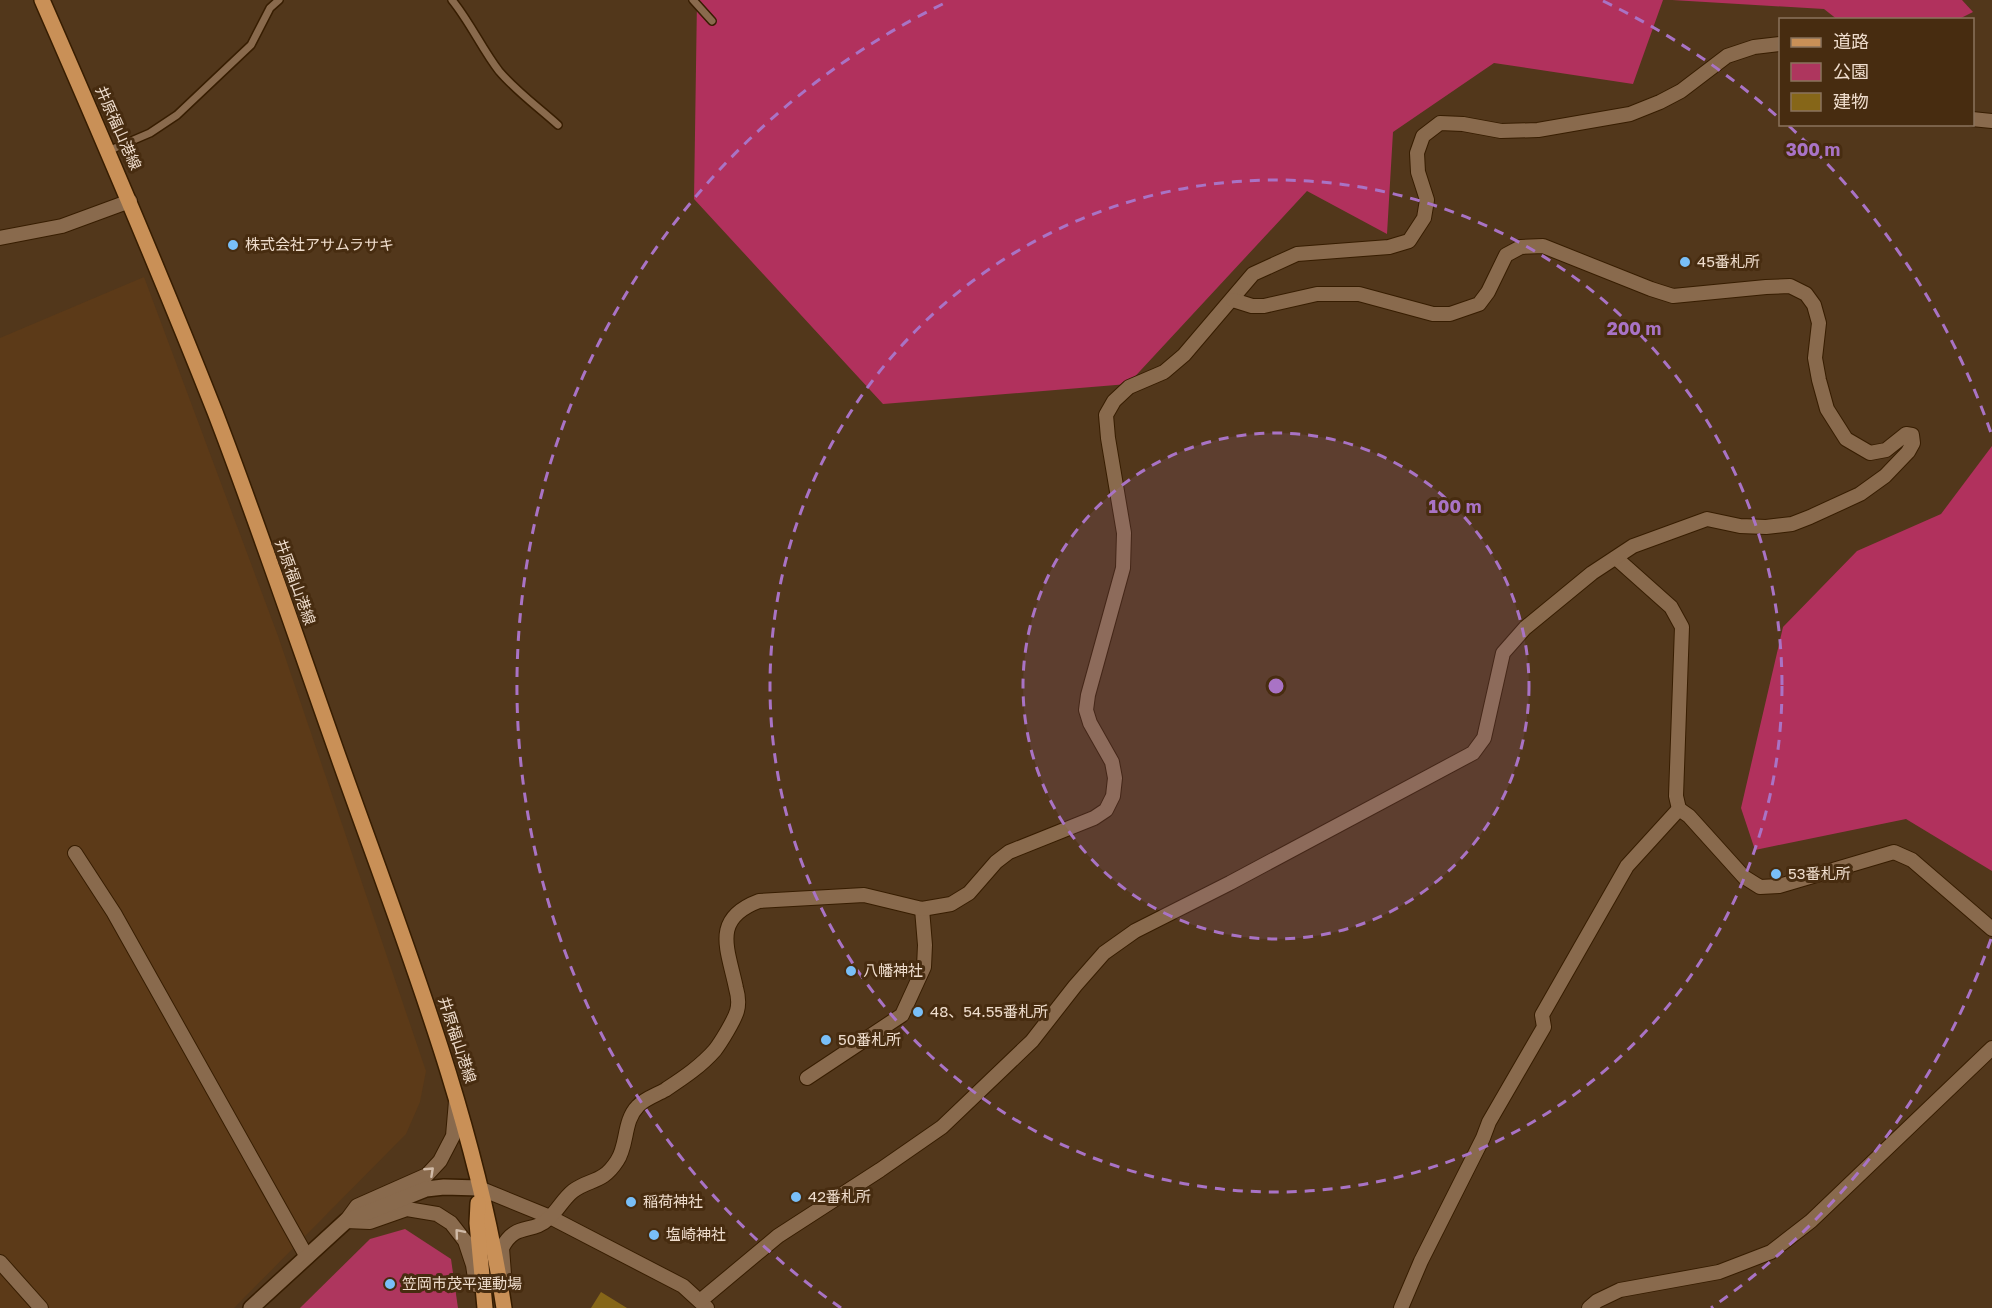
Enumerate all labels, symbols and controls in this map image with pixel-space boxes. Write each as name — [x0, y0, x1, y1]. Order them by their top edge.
legend — [1779, 18, 1974, 126]
text: 道路 — [1833, 30, 1869, 52]
text: 公園 — [1833, 60, 1869, 82]
street label: 井原福山港線 — [92, 83, 145, 172]
text: 建物 — [1833, 90, 1869, 112]
text: 300 m — [1786, 138, 1840, 160]
place label: 株式会社アサムラサキ — [245, 235, 394, 253]
marker: 株式会社アサムラサキ — [226, 238, 240, 252]
place label: 45番札所 — [1697, 252, 1760, 270]
marker: 45番札所 — [1678, 255, 1692, 269]
text: 200 m — [1607, 317, 1661, 339]
text: 100 m — [1429, 495, 1481, 517]
street label: 井原福山港線 — [272, 536, 320, 627]
centre of rings — [1266, 676, 1286, 696]
place label: 53番札所 — [1788, 864, 1850, 882]
marker: 53番札所 — [1769, 867, 1783, 881]
place label: 八幡神社 — [863, 961, 923, 979]
marker: 八幡神社 — [844, 964, 858, 978]
street label: 井原福山港線 — [435, 994, 480, 1085]
place label: 48、54.55番札所 — [930, 1002, 1048, 1020]
marker: 48、54.55番札所 — [911, 1005, 925, 1019]
place label: 50番札所 — [838, 1030, 901, 1048]
marker: 50番札所 — [819, 1033, 833, 1047]
one-way arrow — [423, 1167, 433, 1178]
place label: 42番札所 — [808, 1187, 871, 1205]
marker: 42番札所 — [789, 1190, 803, 1204]
place label: 稲荷神社 — [643, 1192, 703, 1210]
marker: 稲荷神社 — [624, 1195, 638, 1209]
place label: 塩崎神社 — [666, 1225, 726, 1243]
one-way arrow — [455, 1228, 466, 1239]
marker: 塩崎神社 — [647, 1228, 661, 1242]
place label: 笠岡市茂平運動場 — [402, 1274, 522, 1292]
marker: 笠岡市茂平運動場 — [383, 1277, 397, 1291]

